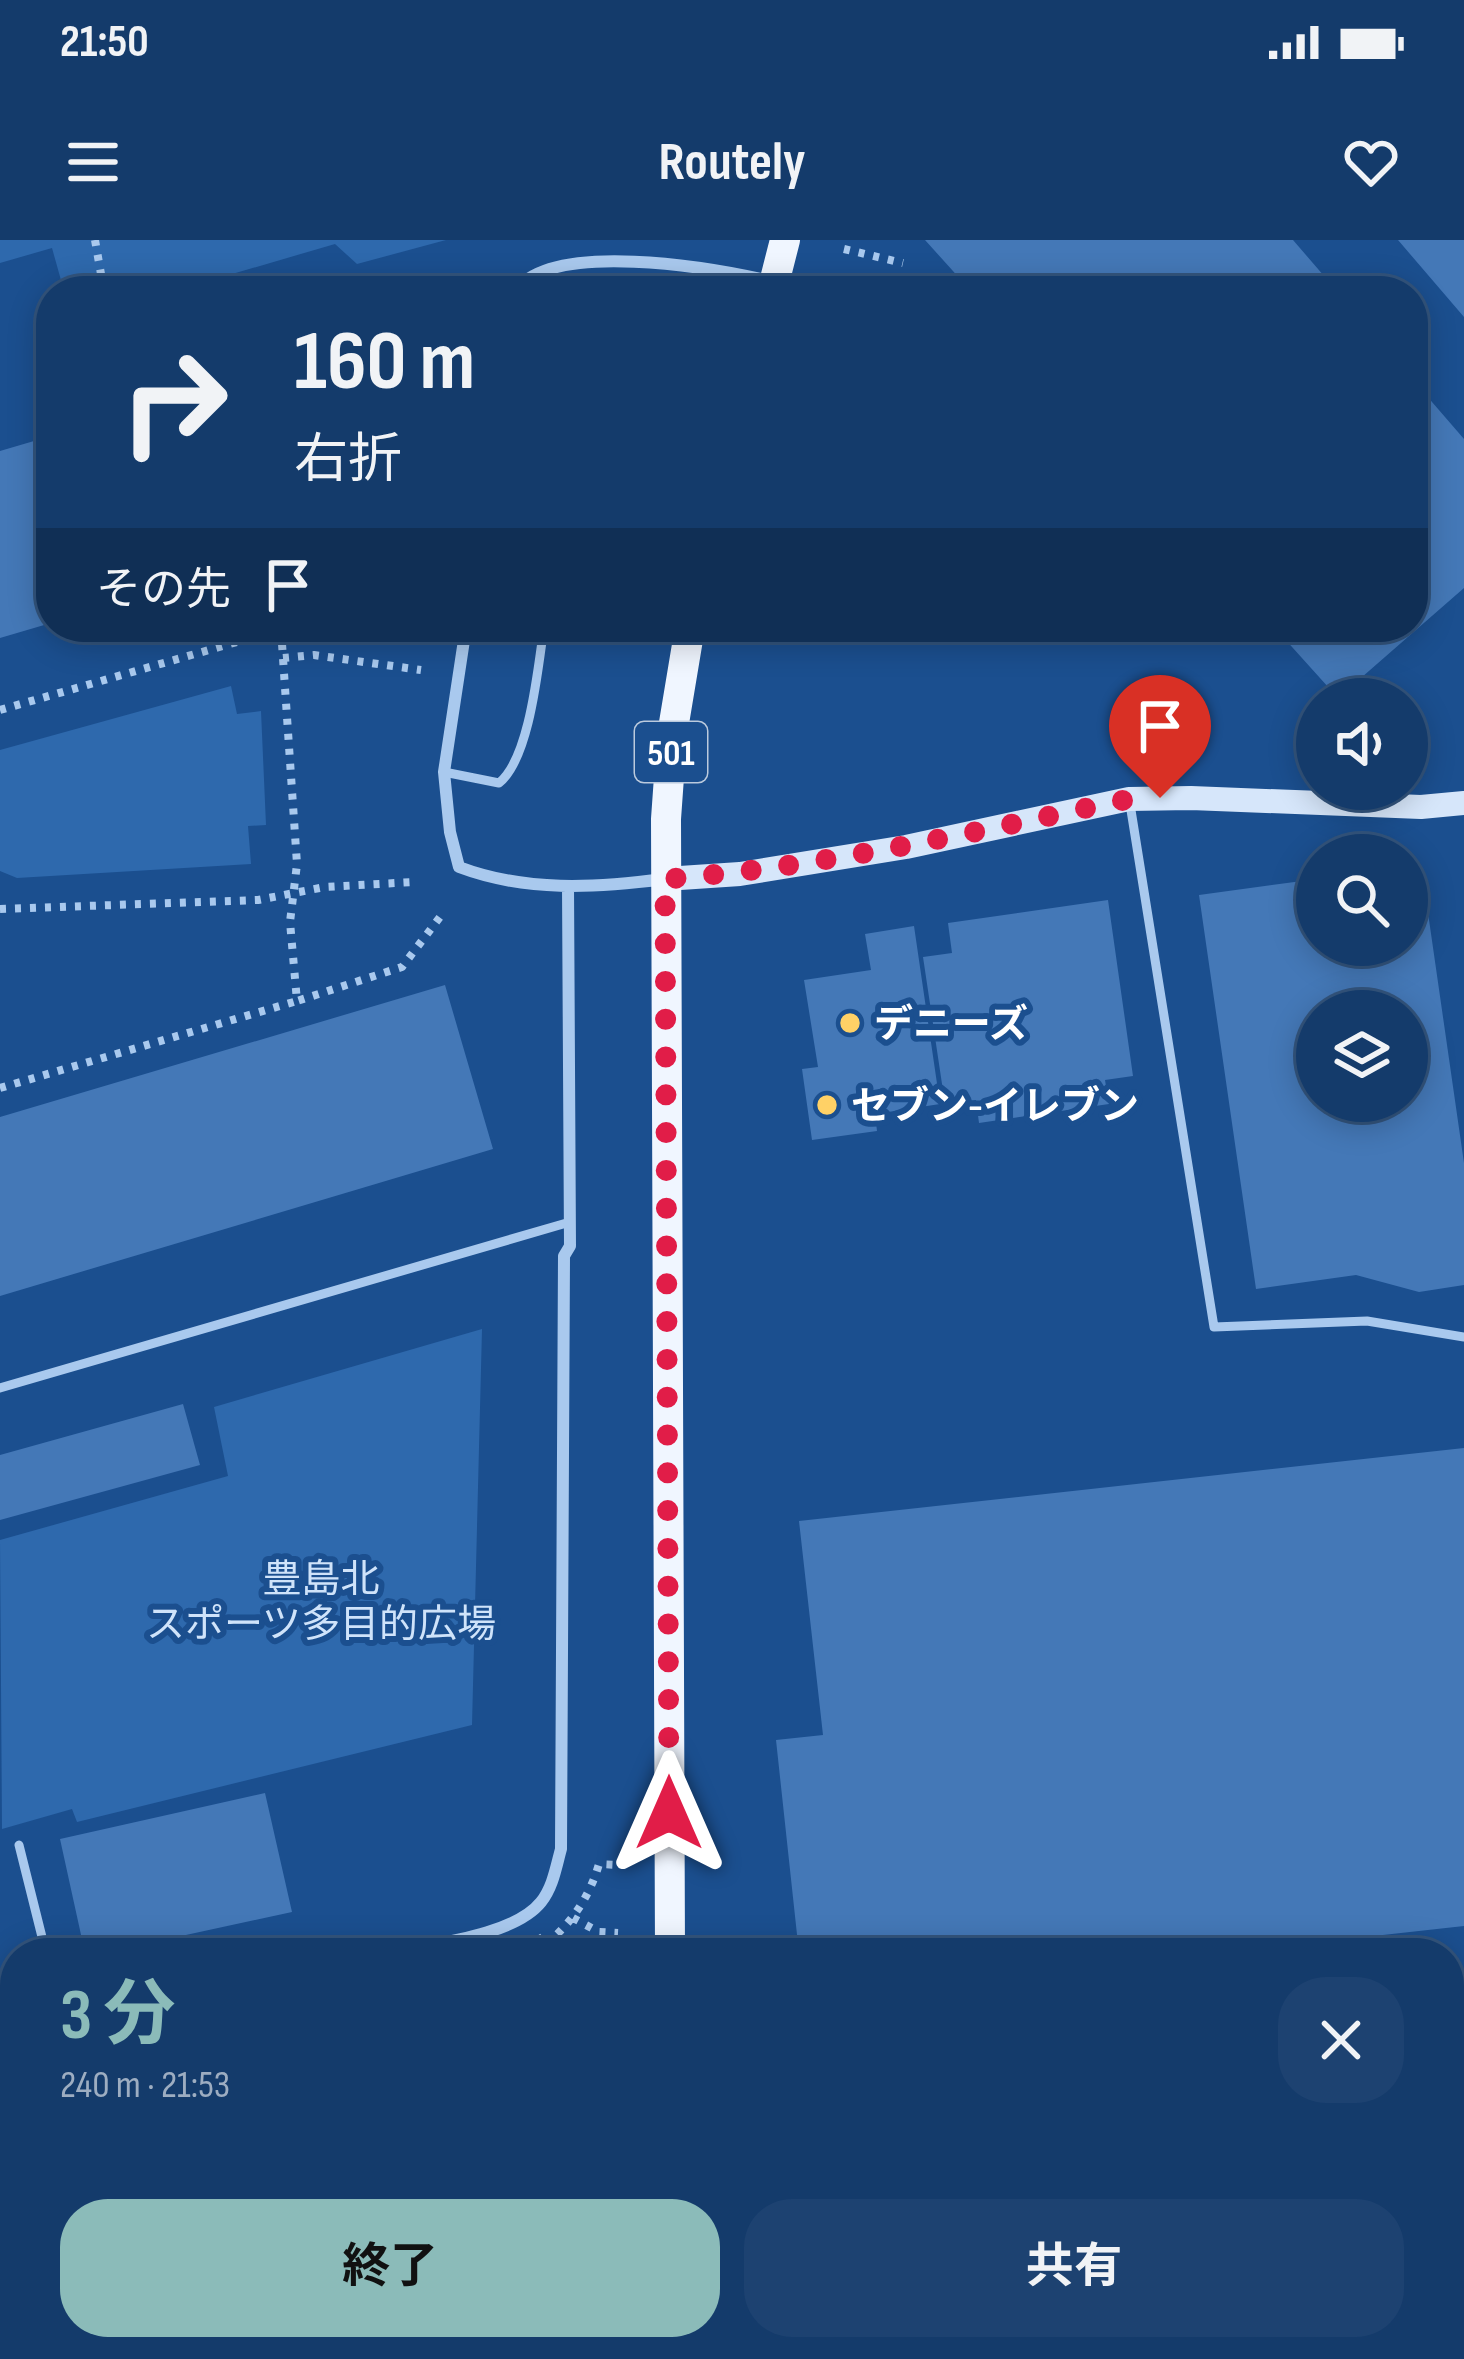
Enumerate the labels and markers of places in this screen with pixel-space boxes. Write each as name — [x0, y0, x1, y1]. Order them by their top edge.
pin — [1109, 675, 1211, 798]
place label: デニーズ — [874, 1002, 1028, 1049]
marker: デニーズ — [837, 1010, 863, 1036]
place label: セブン-イレブン — [851, 1084, 1139, 1131]
marker: セブン-イレブン — [814, 1092, 840, 1118]

